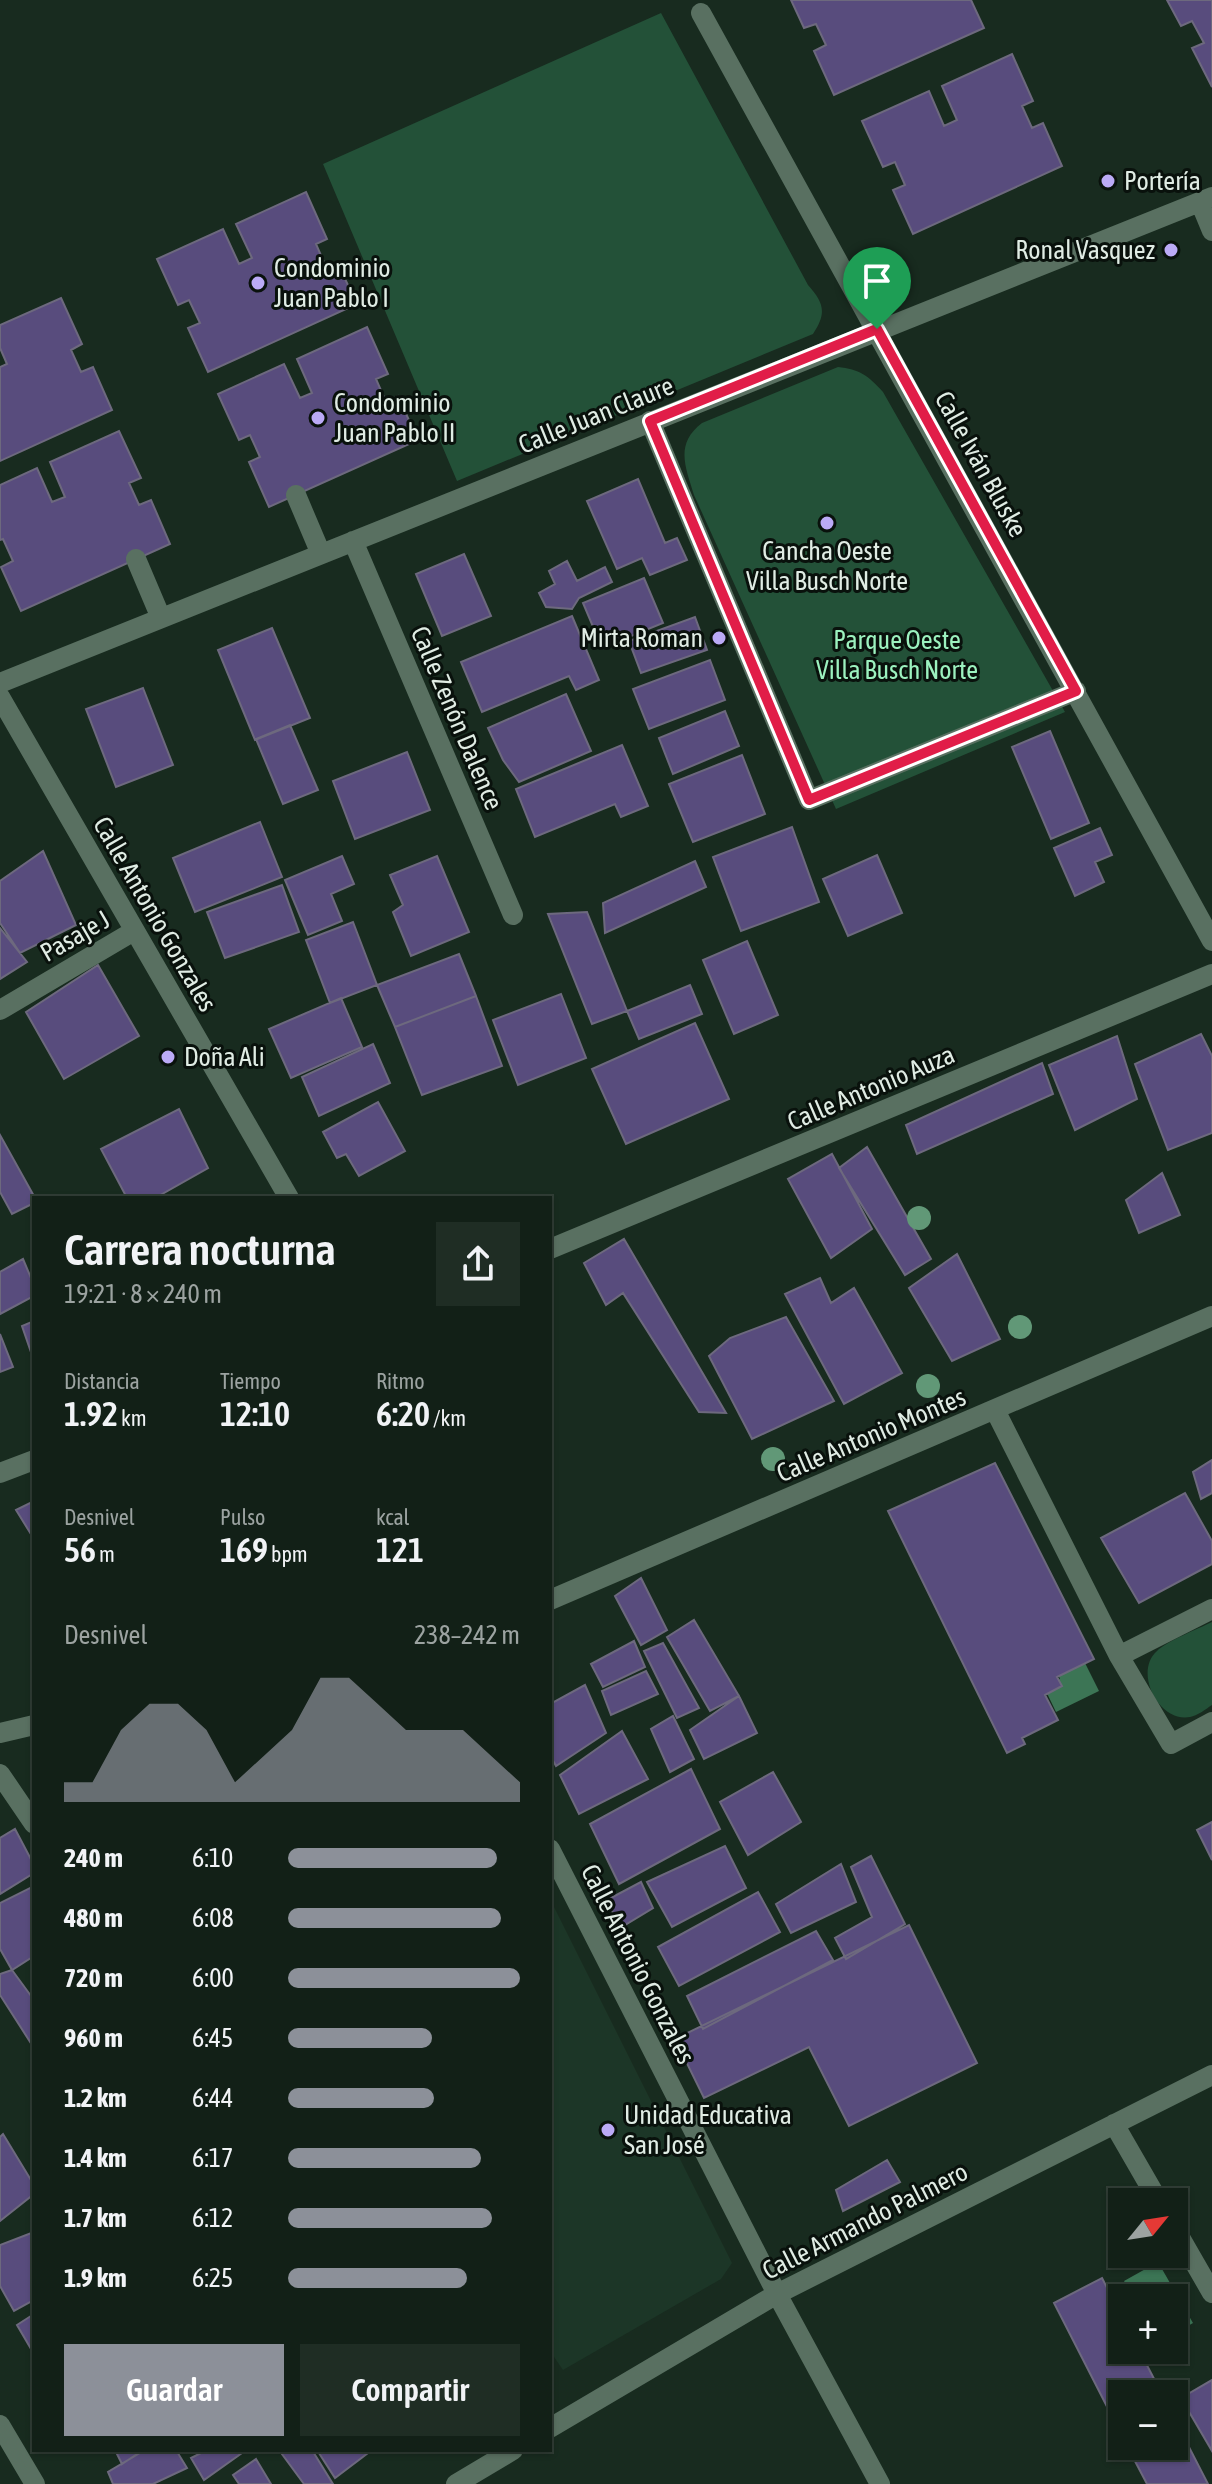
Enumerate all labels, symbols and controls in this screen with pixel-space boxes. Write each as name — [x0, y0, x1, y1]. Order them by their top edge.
place label: Portería — [1124, 166, 1201, 196]
marker: Portería — [1099, 172, 1117, 190]
place label: Ronal Vasquez — [1015, 235, 1155, 265]
marker: Ronal Vasquez — [1162, 241, 1180, 259]
pin — [843, 247, 911, 329]
place label: Condominio Juan Pablo I — [274, 253, 391, 313]
icon: arrive — [855, 259, 899, 303]
marker: Condominio Juan Pablo I — [249, 274, 267, 292]
street label: Calle Juan Claure — [514, 370, 678, 460]
street label: Calle Iván Bluske — [929, 386, 1033, 542]
place label: Condominio Juan Pablo II — [334, 388, 455, 448]
marker: Condominio Juan Pablo II — [309, 409, 327, 427]
marker: Cancha Oeste Villa Busch Norte — [818, 514, 836, 532]
place label: Cancha Oeste Villa Busch Norte — [746, 536, 908, 596]
street label: Calle Zenón Dalence — [405, 622, 509, 814]
place label: Mirta Roman — [580, 623, 703, 653]
park label: Parque Oeste Villa Busch Norte — [816, 625, 978, 685]
marker: Mirta Roman — [710, 629, 728, 647]
street label: Calle Antonio Gonzales — [87, 811, 223, 1017]
street label: Pasaje J — [35, 904, 115, 968]
street label: Calle Antonio Auza — [783, 1039, 959, 1137]
place label: Doña Ali — [184, 1042, 265, 1072]
marker: Doña Ali — [159, 1048, 177, 1066]
button: share — [436, 1222, 520, 1306]
text: Carrera nocturna — [64, 1224, 336, 1274]
text: 19:21 · 8 × 240 m — [64, 1279, 222, 1309]
text: Distancia — [64, 1368, 140, 1394]
text: Tiempo — [220, 1368, 281, 1394]
text: Ritmo — [376, 1368, 425, 1394]
street label: Calle Antonio Montes — [772, 1382, 970, 1488]
text: 1.92 — [64, 1394, 118, 1433]
text: 12:10 — [220, 1394, 290, 1433]
text: 6:20 — [376, 1394, 430, 1433]
text: km — [118, 1405, 147, 1431]
text: /km — [430, 1405, 466, 1431]
text: Desnivel — [64, 1504, 134, 1530]
text: Pulso — [220, 1504, 265, 1530]
text: kcal — [376, 1504, 409, 1530]
text: 56 — [64, 1530, 96, 1569]
text: 169 — [220, 1530, 268, 1569]
text: 121 — [376, 1530, 424, 1569]
text: m — [96, 1541, 115, 1567]
text: bpm — [268, 1541, 308, 1567]
text: Desnivel — [64, 1620, 147, 1650]
text: 238–242 m — [414, 1620, 520, 1650]
text: 240 m — [64, 1843, 123, 1873]
text: 6:10 — [192, 1843, 233, 1873]
street label: Calle Antonio Gonzales — [575, 1859, 701, 2069]
text: 480 m — [64, 1903, 123, 1933]
text: 6:08 — [192, 1903, 234, 1933]
text: 720 m — [64, 1963, 123, 1993]
text: 6:00 — [192, 1963, 234, 1993]
text: 960 m — [64, 2023, 123, 2053]
text: 6:45 — [192, 2023, 233, 2053]
text: 1.2 km — [64, 2083, 127, 2113]
text: 6:44 — [192, 2083, 233, 2113]
place label: Unidad Educativa San José — [624, 2100, 792, 2160]
marker: Unidad Educativa San José — [599, 2121, 617, 2139]
text: 1.4 km — [64, 2143, 127, 2173]
text: 6:17 — [192, 2143, 233, 2173]
street label: Calle Armando Palmero — [757, 2156, 973, 2286]
north arrow — [1108, 2188, 1188, 2268]
map controls — [1108, 2188, 1188, 2460]
text: 1.7 km — [64, 2203, 127, 2233]
text: 6:12 — [192, 2203, 233, 2233]
text: 1.9 km — [64, 2263, 127, 2293]
text: 6:25 — [192, 2263, 233, 2293]
button: + — [1108, 2284, 1188, 2364]
button: Guardar — [64, 2344, 284, 2436]
button: Compartir — [300, 2344, 520, 2436]
button: − — [1108, 2380, 1188, 2460]

